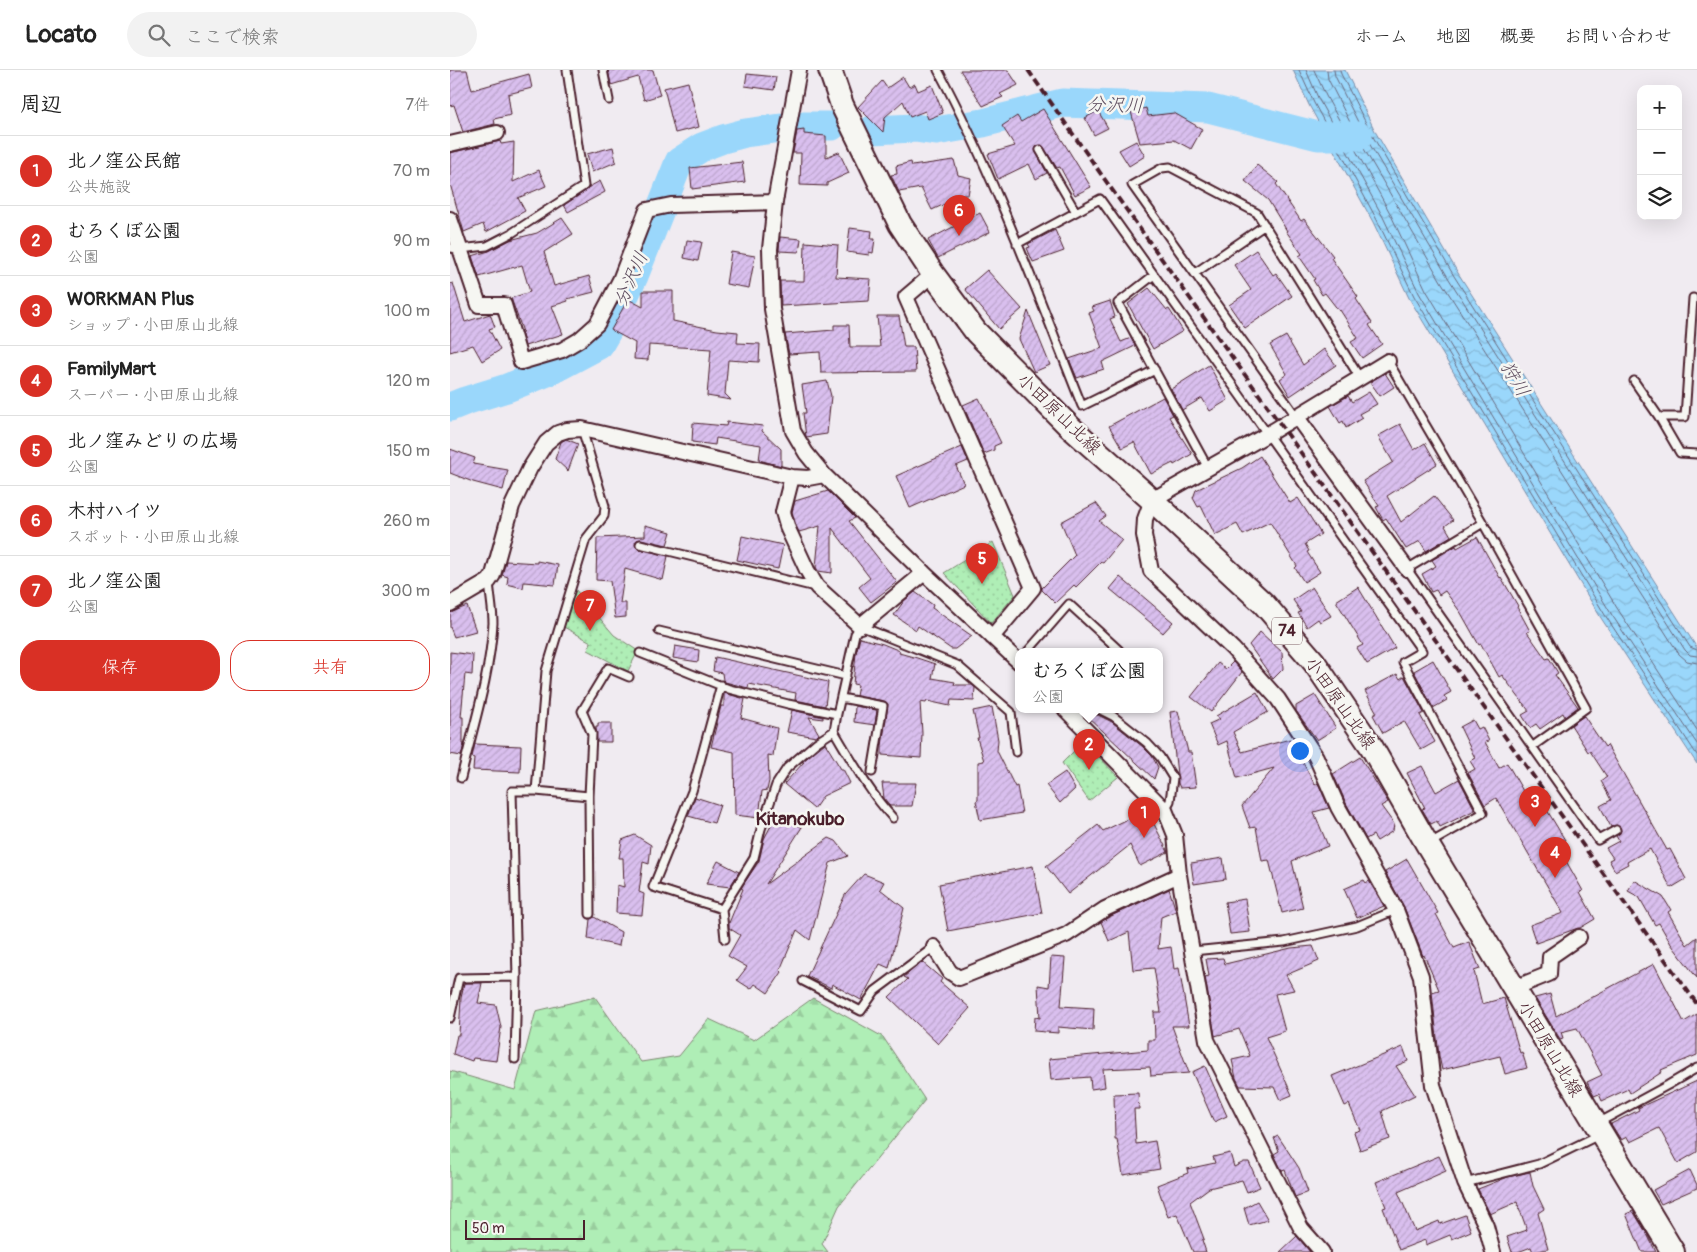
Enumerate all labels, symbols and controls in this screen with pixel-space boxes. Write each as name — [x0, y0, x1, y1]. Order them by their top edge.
search box — [127, 12, 477, 57]
text: Locato — [25, 20, 97, 49]
icon: search — [145, 21, 173, 49]
text: ここで検索 — [185, 25, 280, 49]
text: ホーム — [1355, 25, 1408, 48]
text: 地図 — [1436, 25, 1472, 48]
text: 概要 — [1500, 25, 1536, 48]
text: お問い合わせ — [1564, 25, 1672, 48]
map controls — [1637, 85, 1682, 220]
button: + — [1637, 85, 1682, 130]
text: 周辺 — [20, 91, 62, 118]
water label: 分沢川 — [1086, 92, 1144, 118]
text: 7件 — [406, 95, 430, 115]
button: − — [1637, 130, 1682, 175]
text: 北ノ窪公民館 — [67, 149, 181, 173]
text: 1 — [33, 161, 39, 181]
text: 70 m — [393, 161, 430, 181]
button: layers — [1637, 175, 1682, 220]
text: 公共施設 — [67, 177, 131, 197]
pin: 6 — [943, 195, 975, 236]
text: むろくぼ公園 — [67, 219, 181, 243]
text: 2 — [32, 231, 40, 251]
text: 90 m — [393, 231, 430, 251]
text: 公園 — [67, 247, 99, 267]
water label: 分沢川 — [608, 248, 654, 310]
text: WORKMAN Plus — [67, 287, 194, 311]
text: 3 — [32, 301, 40, 321]
text: 100 m — [384, 301, 430, 321]
text: ショップ · 小田原山北線 — [67, 315, 238, 335]
text: FamilyMart — [67, 357, 156, 381]
water label: 狩川 — [1495, 357, 1535, 401]
street label: 小田原山北線 — [1012, 368, 1106, 460]
text: 4 — [31, 371, 41, 391]
text: 120 m — [386, 371, 430, 391]
text: スーパー · 小田原山北線 — [67, 385, 238, 405]
text: 北ノ窪みどりの広場 — [67, 429, 238, 453]
text: 5 — [32, 441, 40, 461]
text: 150 m — [386, 441, 430, 461]
text: 公園 — [67, 457, 99, 477]
text: 木村ハイツ — [67, 499, 162, 523]
text: 6 — [31, 511, 41, 531]
text: 260 m — [383, 511, 430, 531]
text: スポット · 小田原山北線 — [67, 527, 239, 547]
pin: 5 — [966, 543, 998, 584]
text: 北ノ窪公園 — [67, 569, 162, 593]
text: 7 — [32, 581, 40, 601]
text: 300 m — [382, 581, 430, 601]
pin: 7 — [574, 590, 606, 631]
text: 公園 — [67, 597, 99, 617]
road number: 74 — [1272, 618, 1302, 644]
button: 保存 — [20, 640, 220, 691]
button: 共有 — [230, 640, 430, 691]
popup — [1015, 648, 1163, 713]
street label: 小田原山北線 — [1300, 652, 1380, 754]
text: むろくぼ公園 — [1032, 659, 1146, 683]
text: 公園 — [1032, 687, 1064, 707]
pin: 2 — [1073, 729, 1105, 770]
your location — [1287, 738, 1313, 764]
pin: 3 — [1519, 786, 1551, 827]
pin: 1 — [1128, 797, 1160, 838]
district label: Kitanokubo — [755, 807, 845, 831]
pin: 4 — [1539, 837, 1571, 878]
street label: 小田原山北線 — [1512, 997, 1588, 1101]
scale bar — [465, 1217, 585, 1240]
text: 50 m — [472, 1220, 505, 1237]

